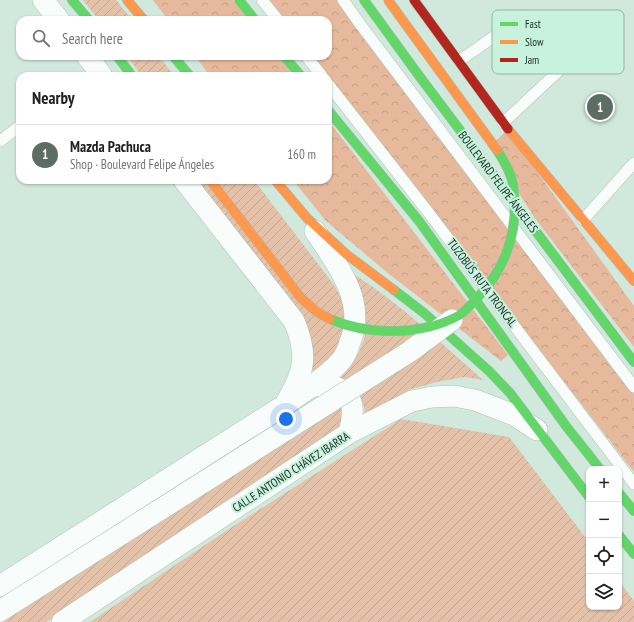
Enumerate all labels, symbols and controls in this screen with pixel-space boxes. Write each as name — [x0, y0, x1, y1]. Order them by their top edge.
legend — [492, 10, 624, 74]
search box — [16, 16, 332, 60]
text: Fast — [525, 17, 541, 31]
icon: search — [30, 27, 52, 49]
text: Search here — [62, 29, 123, 48]
text: Slow — [525, 35, 544, 49]
text: Jam — [524, 53, 539, 67]
text: Nearby — [32, 87, 75, 109]
pin: 1 — [587, 92, 613, 122]
street label: BOULEVARD FELIPE ÁNGELES — [455, 128, 541, 235]
text: Mazda Pachuca — [70, 137, 151, 156]
text: 1 — [42, 146, 48, 163]
text: 160 m — [287, 146, 316, 163]
text: Shop · Boulevard Felipe Ángeles — [70, 156, 214, 173]
street label: TUZOBÚS RUTA TRONCAL — [444, 236, 521, 330]
your location — [276, 409, 296, 429]
street label: CALLE ANTONIO CHÁVEZ IBARRA — [229, 428, 352, 515]
map controls — [586, 466, 622, 610]
button: + — [586, 466, 622, 502]
button: − — [586, 502, 622, 538]
button: locate — [586, 538, 622, 574]
button: layers — [586, 574, 622, 610]

